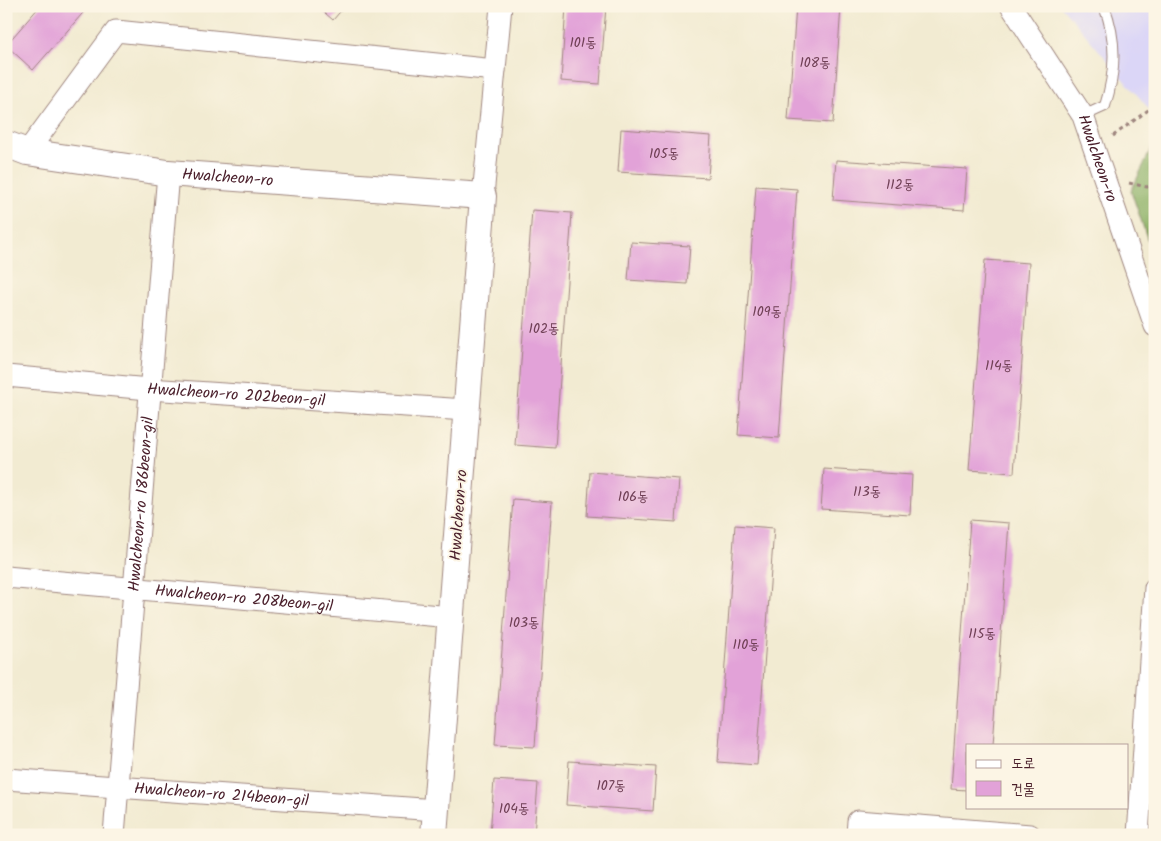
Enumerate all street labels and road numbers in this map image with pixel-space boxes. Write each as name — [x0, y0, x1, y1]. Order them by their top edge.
street label: Hwalcheon-ro — [1071, 111, 1124, 205]
street label: Hwalcheon-ro — [181, 162, 274, 193]
street label: Hwalcheon-ro 202beon-gil — [146, 376, 326, 413]
street label: Hwalcheon-ro 186beon-gil — [121, 415, 161, 593]
street label: Hwalcheon-ro — [443, 468, 475, 562]
street label: Hwalcheon-ro 208beon-gil — [154, 578, 334, 619]
street label: Hwalcheon-ro 214beon-gil — [133, 776, 310, 813]

